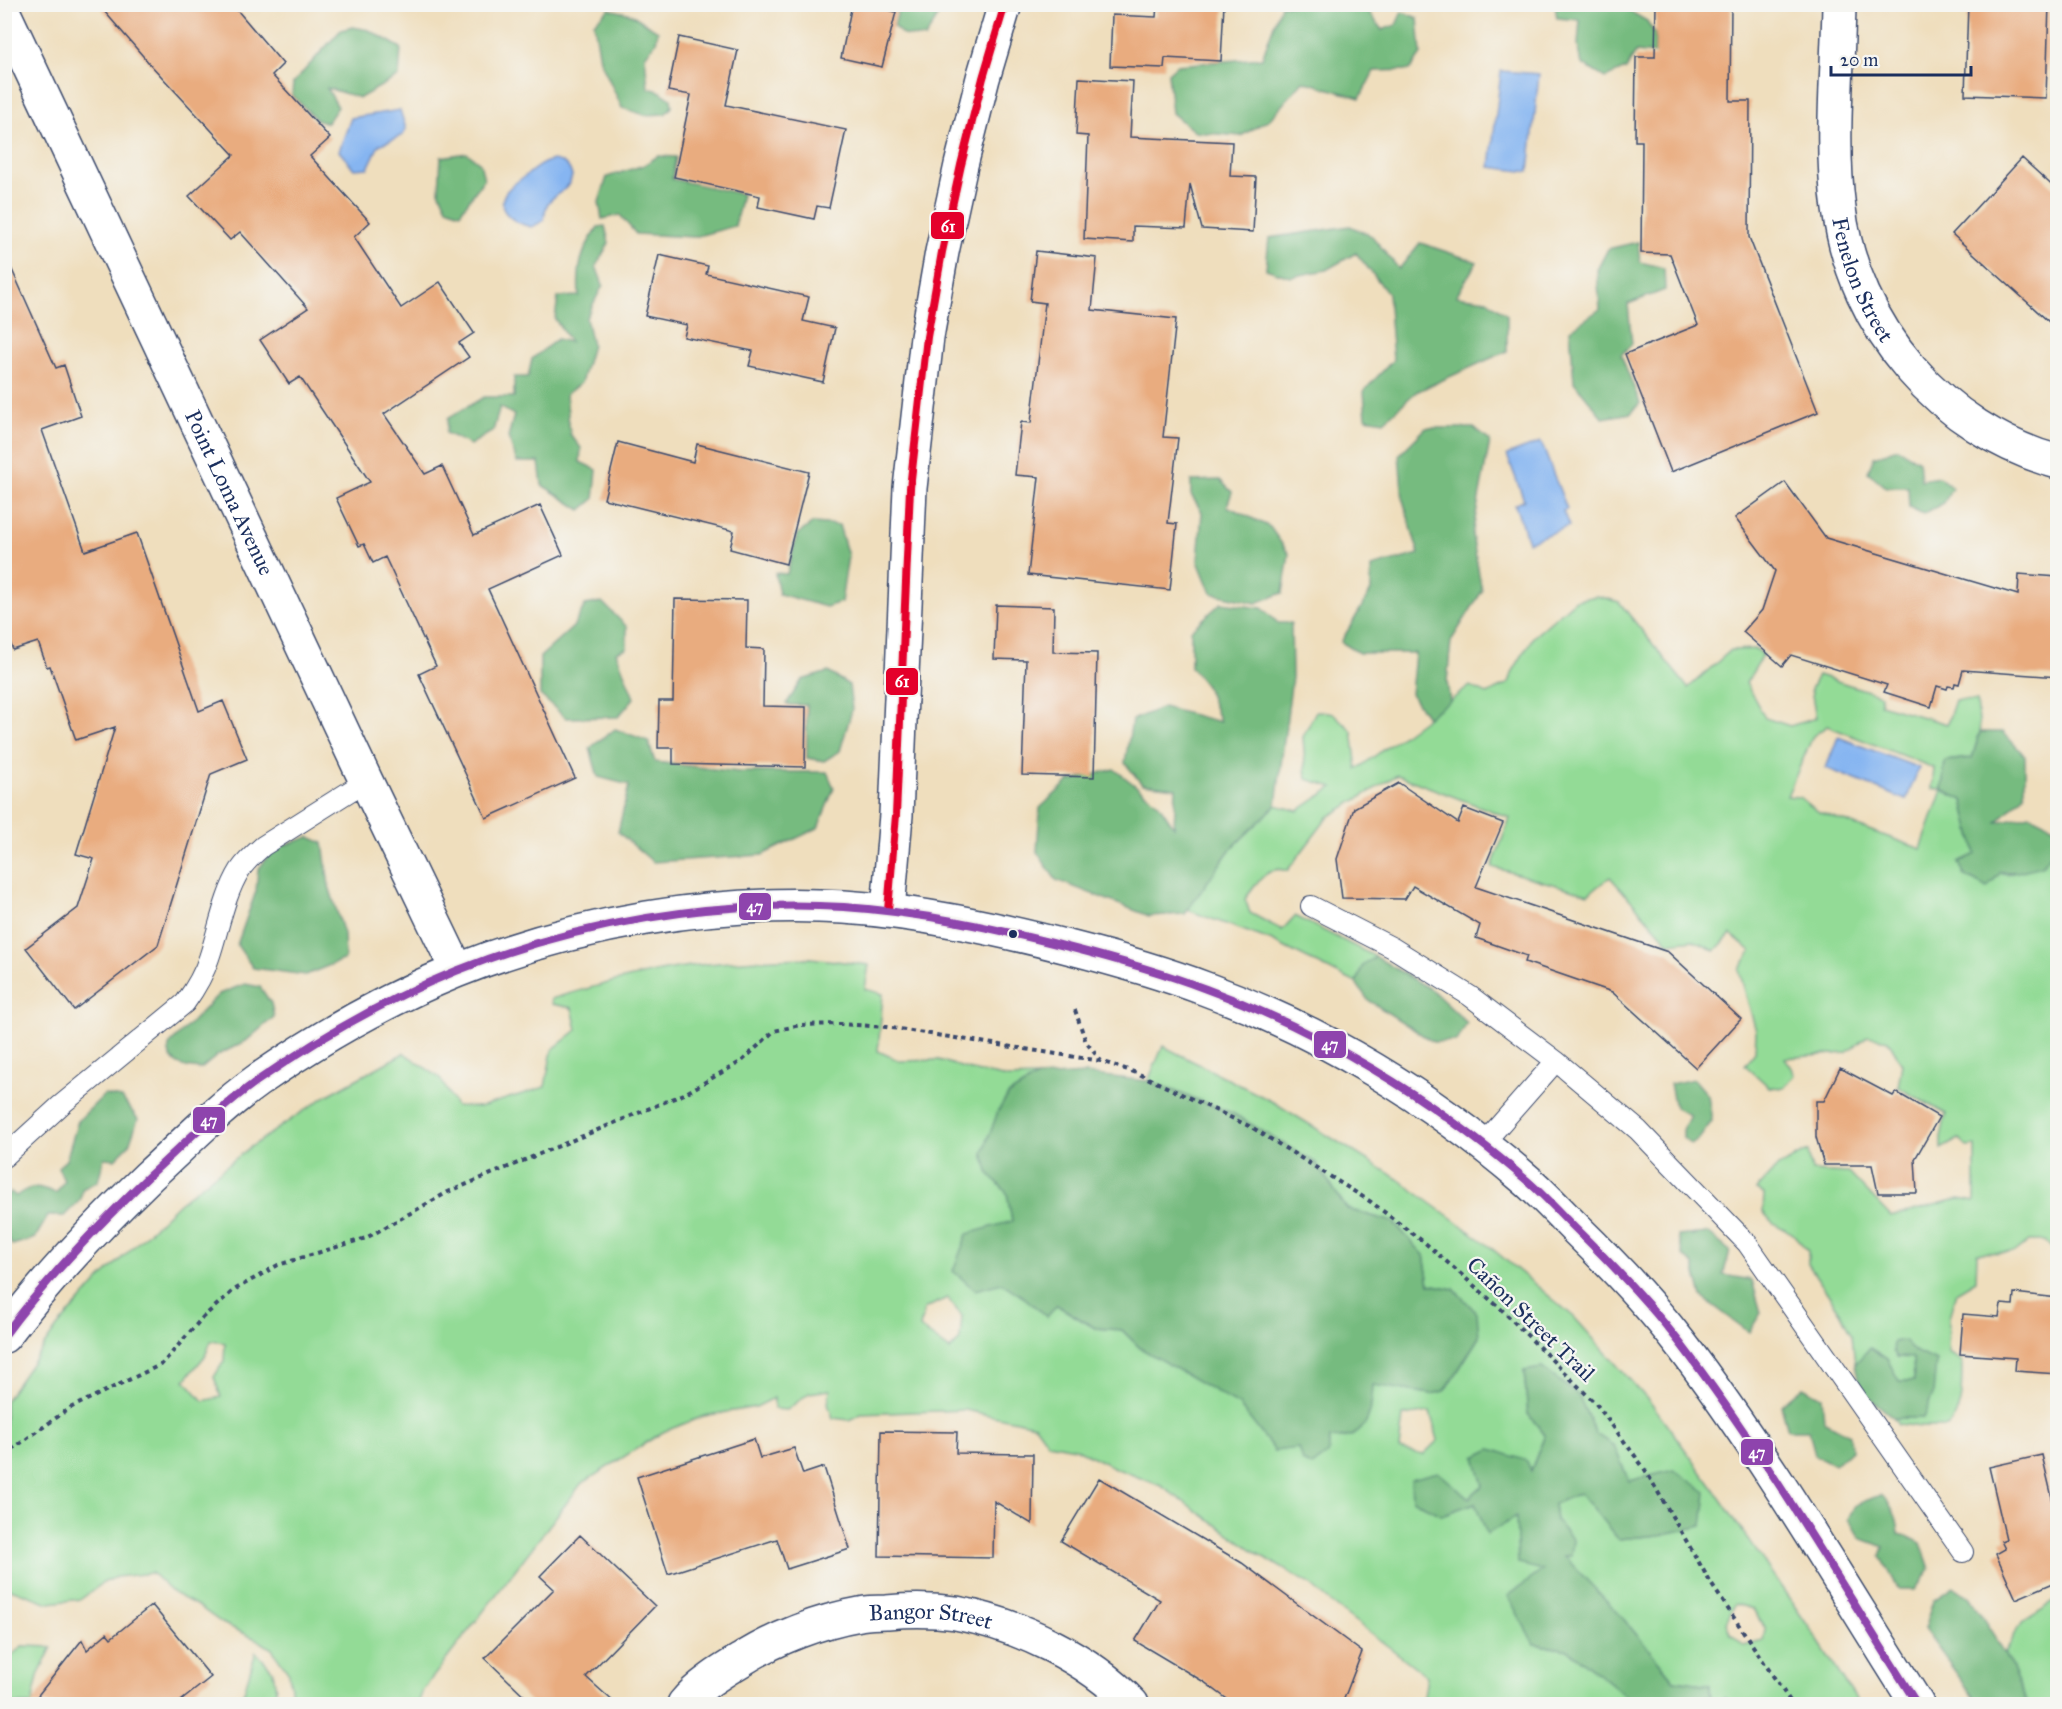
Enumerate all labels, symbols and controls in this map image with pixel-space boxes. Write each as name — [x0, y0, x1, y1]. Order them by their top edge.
scale bar — [1831, 39, 1970, 77]
text: 20 m — [1840, 49, 1878, 71]
line badge: 61 — [930, 211, 965, 240]
street label: Fenelon Street — [1827, 215, 1900, 347]
text: 61 — [941, 217, 956, 236]
street label: Point Loma Avenue — [179, 405, 281, 580]
line badge: 61 — [885, 667, 919, 696]
text: 61 — [895, 672, 910, 691]
line badge: 47 — [738, 892, 772, 921]
text: 47 — [747, 897, 764, 917]
unlabelled marker — [1007, 928, 1019, 940]
line badge: 47 — [1313, 1030, 1347, 1059]
text: 47 — [1322, 1035, 1339, 1055]
line badge: 47 — [192, 1106, 226, 1134]
text: 47 — [201, 1111, 218, 1131]
street label: Cañon Street Trail — [1461, 1251, 1601, 1387]
line badge: 47 — [1740, 1438, 1774, 1466]
text: 47 — [1749, 1443, 1766, 1463]
street label: Bangor Street — [868, 1597, 996, 1635]

